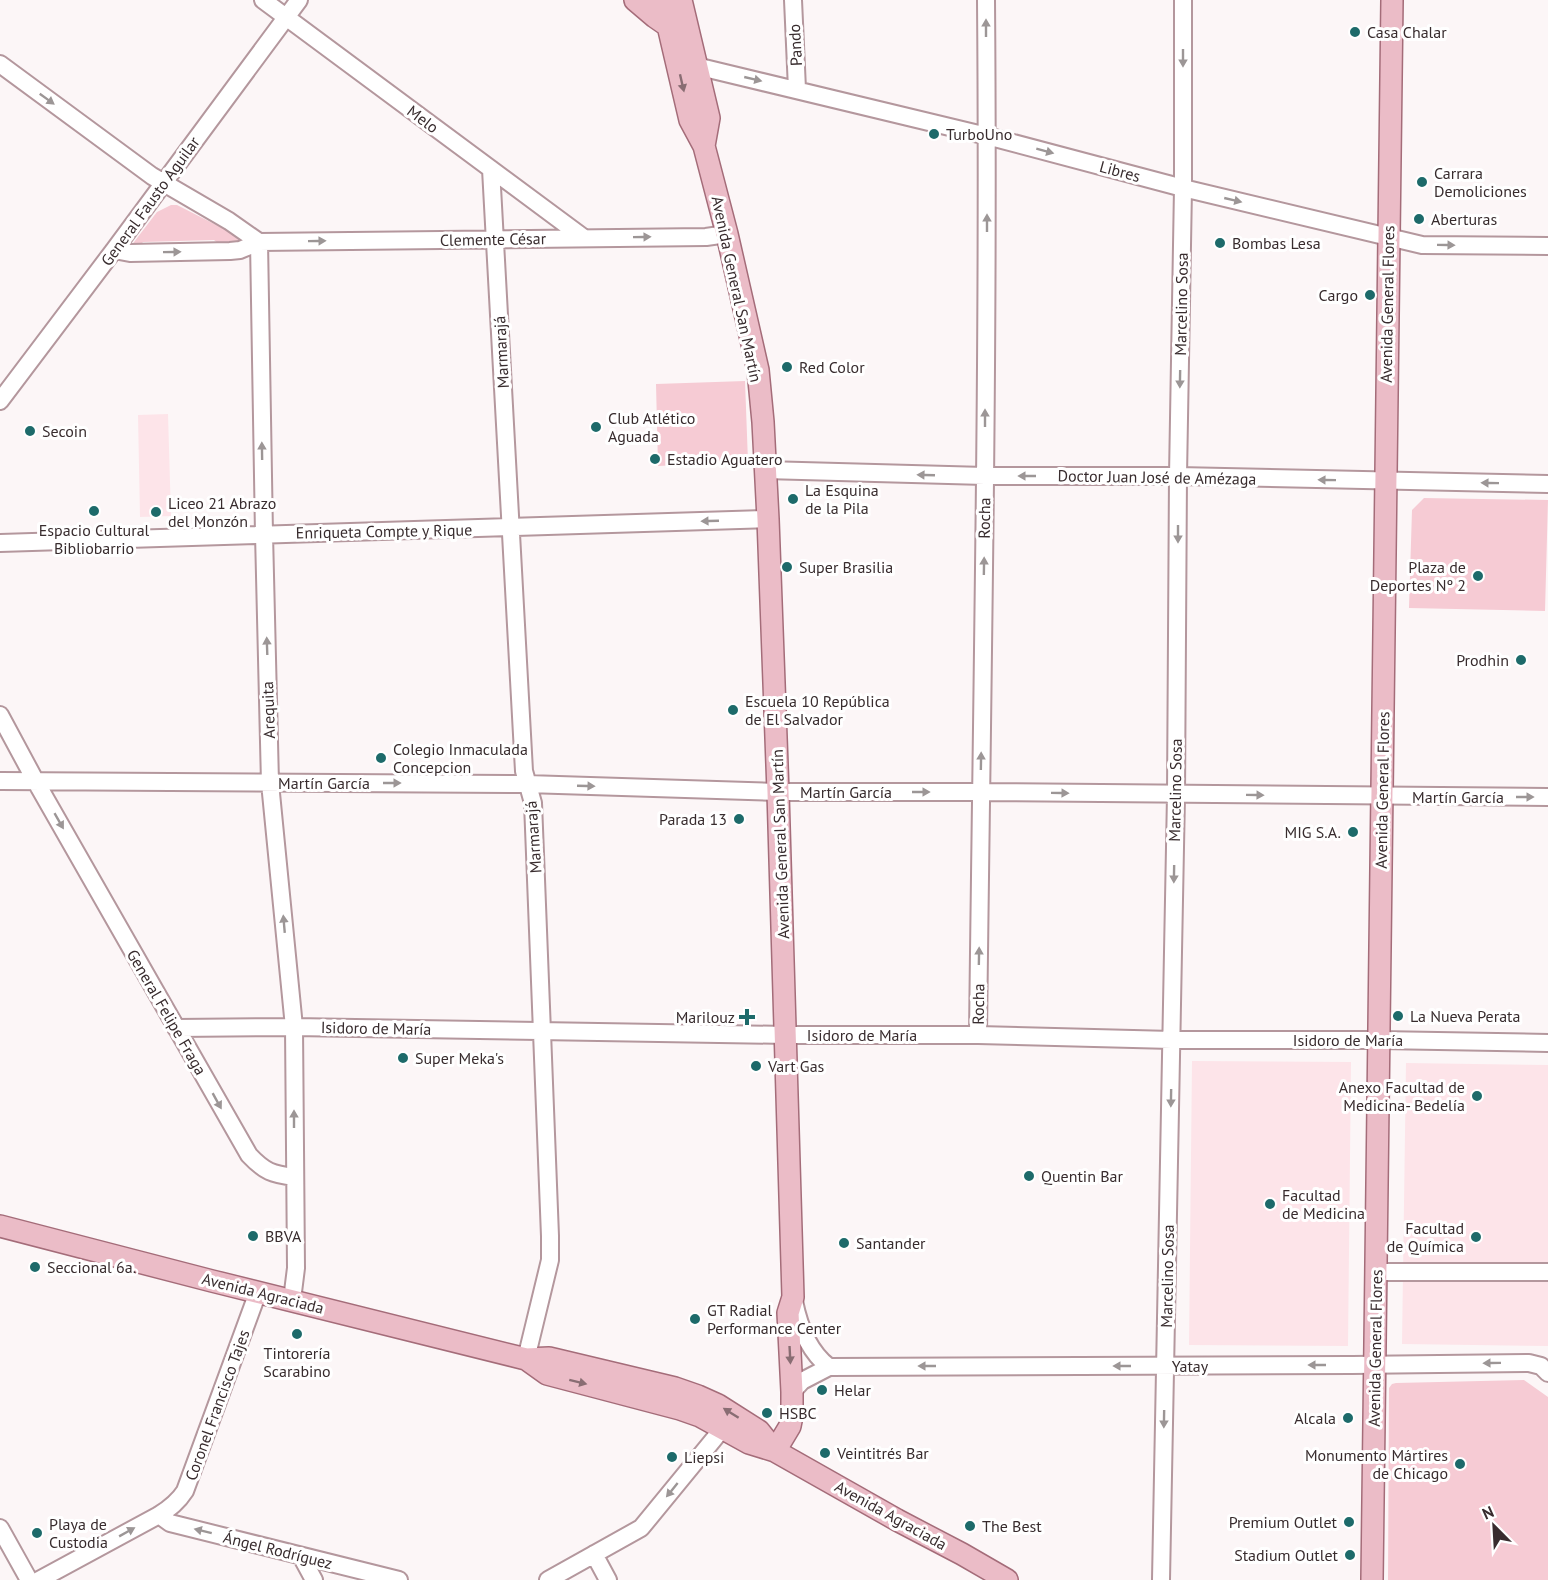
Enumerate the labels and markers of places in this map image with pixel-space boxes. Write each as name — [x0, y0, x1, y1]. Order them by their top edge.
place label: Casa Chalar — [1367, 22, 1447, 42]
marker: Casa Chalar — [1348, 25, 1362, 39]
place label: TurboUno — [946, 124, 1012, 144]
marker: TurboUno — [927, 127, 941, 141]
place label: Carrara Demoliciones — [1434, 163, 1527, 201]
marker: Carrara Demoliciones — [1415, 175, 1429, 189]
place label: Aberturas — [1431, 209, 1497, 229]
marker: Aberturas — [1412, 212, 1426, 226]
place label: Bombas Lesa — [1232, 233, 1321, 253]
marker: Bombas Lesa — [1213, 236, 1227, 250]
place label: Cargo — [1319, 285, 1358, 305]
marker: Cargo — [1363, 288, 1377, 302]
place label: Red Color — [799, 357, 865, 377]
marker: Red Color — [780, 360, 794, 374]
place label: Club Atlético Aguada — [608, 408, 695, 446]
marker: Club Atlético Aguada — [589, 420, 603, 434]
place label: Secoin — [42, 421, 87, 441]
marker: Secoin — [23, 424, 37, 438]
place label: Estadio Aguatero — [667, 449, 783, 469]
marker: Estadio Aguatero — [648, 452, 662, 466]
place label: La Esquina de la Pila — [805, 480, 879, 518]
marker: La Esquina de la Pila — [786, 492, 800, 506]
place label: Liceo 21 Abrazo del Monzón — [168, 493, 276, 531]
marker: Espacio Cultural Bibliobarrio — [87, 504, 101, 518]
marker: Liceo 21 Abrazo del Monzón — [149, 505, 163, 519]
place label: Espacio Cultural Bibliobarrio — [39, 520, 150, 558]
place label: Super Brasilia — [799, 557, 893, 577]
place label: Plaza de Deportes Nº 2 — [1370, 557, 1466, 595]
marker: Super Brasilia — [780, 560, 794, 574]
marker: Plaza de Deportes Nº 2 — [1471, 569, 1485, 583]
place label: Prodhin — [1456, 650, 1509, 670]
marker: Prodhin — [1514, 653, 1528, 667]
place label: Escuela 10 República de El Salvador — [745, 691, 890, 729]
marker: Escuela 10 República de El Salvador — [726, 703, 740, 717]
place label: Colegio Inmaculada Concepcion — [393, 739, 528, 777]
marker: Colegio Inmaculada Concepcion — [374, 751, 388, 765]
place label: Parada 13 — [659, 809, 727, 829]
marker: Parada 13 — [732, 812, 746, 826]
place label: MIG S.A. — [1284, 822, 1341, 842]
marker: MIG S.A. — [1346, 825, 1360, 839]
place label: La Nueva Perata — [1410, 1006, 1520, 1026]
place label: Marilouz — [676, 1007, 735, 1027]
marker: La Nueva Perata — [1391, 1009, 1405, 1023]
marker: Marilouz — [740, 1010, 754, 1024]
place label: Super Meka's — [415, 1048, 504, 1068]
marker: Super Meka's — [396, 1051, 410, 1065]
place label: Vart Gas — [767, 1056, 825, 1076]
marker: Vart Gas — [749, 1059, 763, 1073]
place label: Anexo Facultad de Medicina- Bedelía — [1339, 1077, 1465, 1115]
marker: Anexo Facultad de Medicina- Bedelía — [1470, 1089, 1484, 1103]
place label: Quentin Bar — [1041, 1166, 1123, 1186]
marker: Quentin Bar — [1022, 1169, 1036, 1183]
place label: Facultad de Medicina — [1282, 1185, 1365, 1223]
marker: Facultad de Medicina — [1263, 1197, 1277, 1211]
place label: Facultad de Química — [1387, 1218, 1464, 1256]
place label: BBVA — [265, 1226, 302, 1246]
marker: BBVA — [246, 1229, 260, 1243]
marker: Facultad de Química — [1469, 1230, 1483, 1244]
place label: Santander — [856, 1233, 926, 1253]
marker: Santander — [837, 1236, 851, 1250]
place label: Seccional 6a. — [47, 1257, 136, 1277]
marker: Seccional 6a. — [28, 1260, 42, 1274]
place label: GT Radial Performance Center — [707, 1300, 842, 1338]
marker: GT Radial Performance Center — [688, 1312, 702, 1326]
marker: Tintorería Scarabino — [290, 1327, 304, 1341]
place label: Tintorería Scarabino — [263, 1343, 331, 1381]
place label: Helar — [834, 1380, 871, 1400]
marker: Helar — [815, 1383, 829, 1397]
place label: HSBC — [779, 1403, 817, 1423]
marker: HSBC — [760, 1406, 774, 1420]
place label: Alcala — [1294, 1408, 1336, 1428]
marker: Alcala — [1341, 1411, 1355, 1425]
place label: Veintitrés Bar — [836, 1443, 929, 1463]
place label: Monumento Mártires de Chicago — [1305, 1445, 1448, 1483]
marker: Veintitrés Bar — [818, 1446, 832, 1460]
place label: Liepsi — [684, 1447, 724, 1467]
marker: Liepsi — [665, 1450, 679, 1464]
marker: Monumento Mártires de Chicago — [1453, 1457, 1467, 1471]
place label: Premium Outlet — [1229, 1512, 1338, 1532]
place label: Playa de Custodia — [49, 1514, 108, 1552]
marker: Premium Outlet — [1342, 1515, 1356, 1529]
place label: The Best — [982, 1516, 1042, 1536]
marker: The Best — [963, 1519, 977, 1533]
marker: Playa de Custodia — [30, 1526, 44, 1540]
place label: Stadium Outlet — [1234, 1545, 1339, 1565]
marker: Stadium Outlet — [1343, 1548, 1357, 1562]

